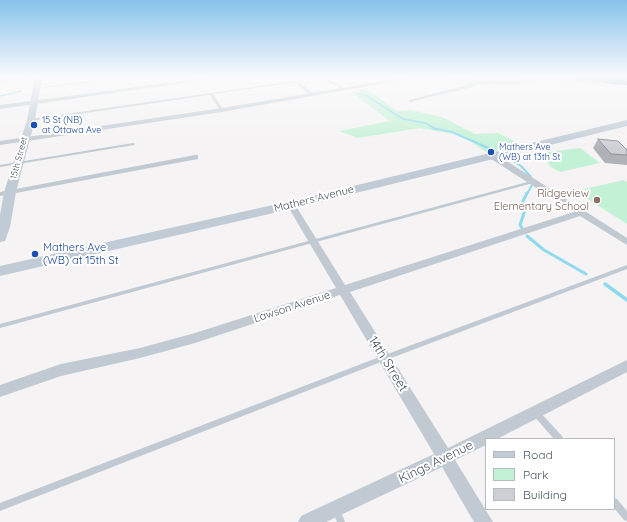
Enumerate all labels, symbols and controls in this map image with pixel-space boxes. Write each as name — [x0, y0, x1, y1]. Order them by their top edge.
place label: 15 St (NB) at Ottawa Ave — [42, 115, 101, 136]
marker: 15 St (NB) at Ottawa Ave — [29, 120, 39, 130]
street label: 15th Street — [8, 136, 30, 180]
place label: Mathers Ave (WB) at 13th St — [499, 142, 560, 163]
marker: Mathers Ave (WB) at 13th St — [486, 147, 496, 157]
street label: Mathers Avenue — [273, 183, 355, 215]
place label: Ridgeview Elementary School — [494, 187, 589, 213]
marker: Ridgeview Elementary School — [592, 195, 602, 205]
place label: Mathers Ave (WB) at 15th St — [43, 241, 118, 267]
marker: Mathers Ave (WB) at 15th St — [30, 249, 40, 259]
street label: Lawson Avenue — [252, 288, 332, 326]
street label: 14th Street — [365, 333, 411, 395]
street label: Kings Avenue — [396, 437, 476, 487]
legend — [485, 438, 615, 510]
text: Road — [523, 447, 553, 462]
text: Park — [523, 467, 548, 482]
text: Building — [523, 487, 567, 502]

